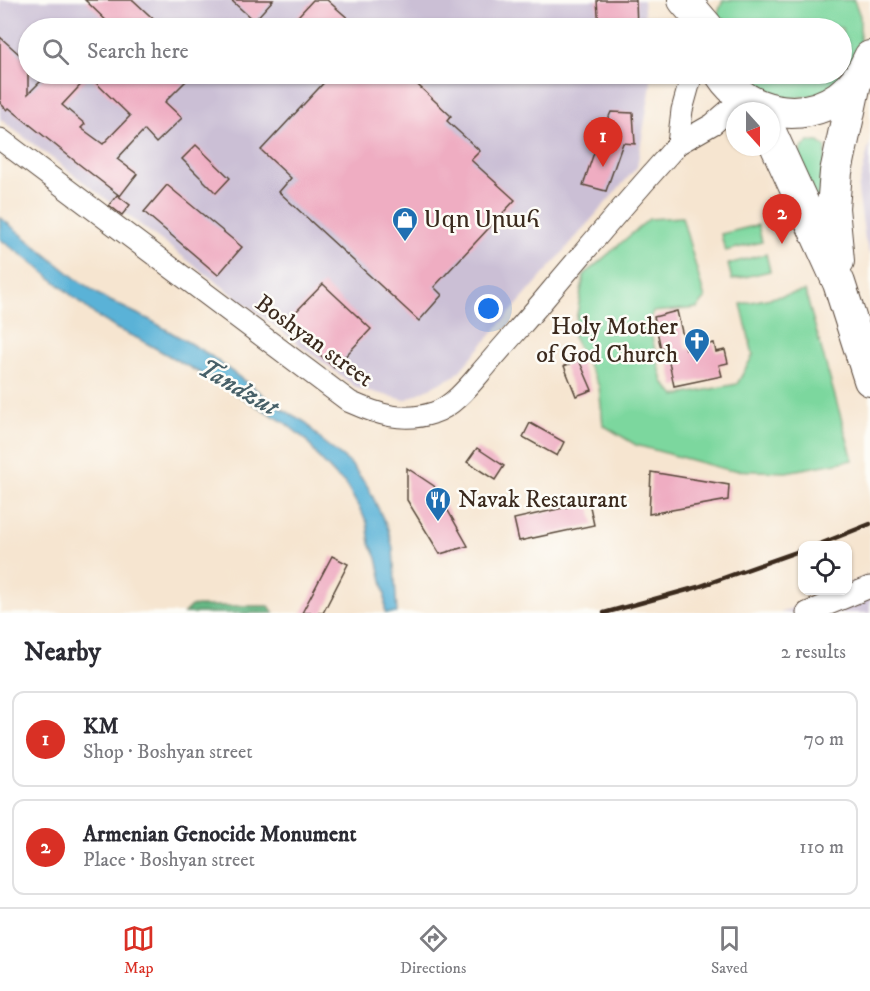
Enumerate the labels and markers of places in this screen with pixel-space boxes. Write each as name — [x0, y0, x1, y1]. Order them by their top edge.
pin: 1 — [584, 118, 622, 167]
pin: 2 — [762, 194, 802, 244]
shop icon: Սգո Սրահ — [390, 205, 420, 243]
place label: Սգո Սրահ — [424, 205, 539, 235]
place label: Holy Mother of God Church — [536, 312, 678, 370]
church icon: Holy Mother of God Church — [682, 326, 712, 364]
restaurant icon: Navak Restaurant — [423, 485, 453, 523]
place label: Navak Restaurant — [458, 485, 628, 515]

